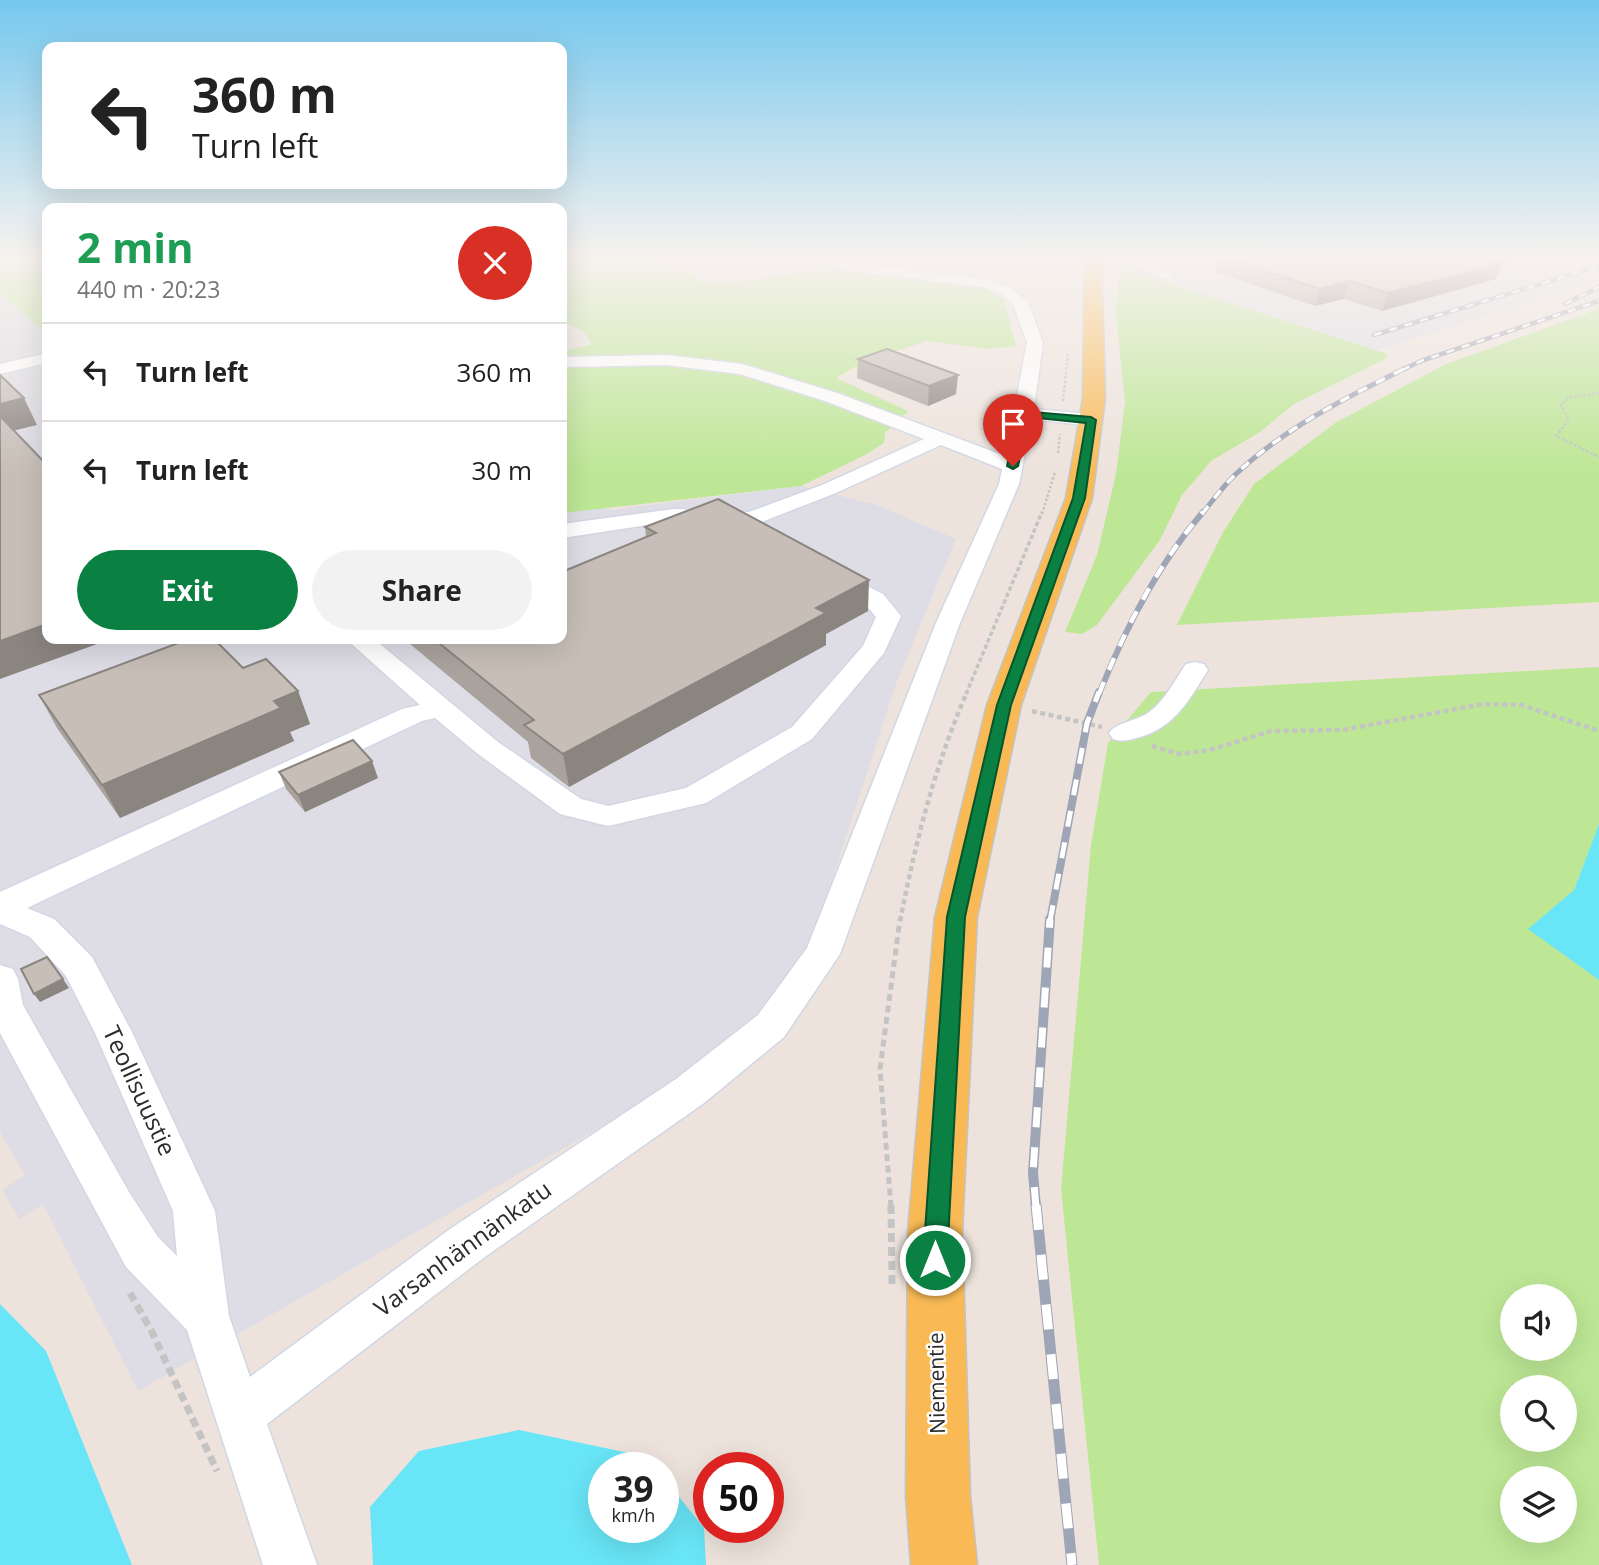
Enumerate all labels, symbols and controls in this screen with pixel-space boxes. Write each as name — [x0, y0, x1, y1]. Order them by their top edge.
text: 360 m — [192, 61, 337, 127]
icon: left — [77, 70, 168, 161]
text: Turn left — [192, 124, 318, 167]
text: 2 min — [77, 218, 194, 275]
button: close — [458, 226, 532, 300]
text: 440 m · 20:23 — [77, 273, 220, 305]
icon: left — [77, 353, 115, 391]
text: Turn left — [136, 354, 248, 390]
text: 360 m — [457, 354, 532, 390]
pin — [983, 394, 1043, 466]
icon: arrive — [994, 405, 1032, 443]
icon: left — [77, 451, 115, 489]
text: Turn left — [136, 452, 248, 488]
text: 30 m — [471, 452, 532, 488]
button: Exit — [77, 550, 298, 630]
button: Share — [312, 550, 532, 630]
street label: Teollisuustie — [96, 1020, 185, 1161]
street label: Varsanhännänkatu — [367, 1172, 557, 1323]
position arrow — [898, 1223, 972, 1297]
map controls — [1500, 1284, 1577, 1543]
button: sound — [1500, 1284, 1577, 1361]
street label: Niementie — [921, 1332, 951, 1434]
button: search — [1500, 1375, 1577, 1452]
speed limit sign: 50 — [693, 1452, 784, 1543]
text: 39 — [613, 1465, 654, 1512]
button: layers — [1500, 1466, 1577, 1543]
text: km/h — [612, 1503, 655, 1527]

